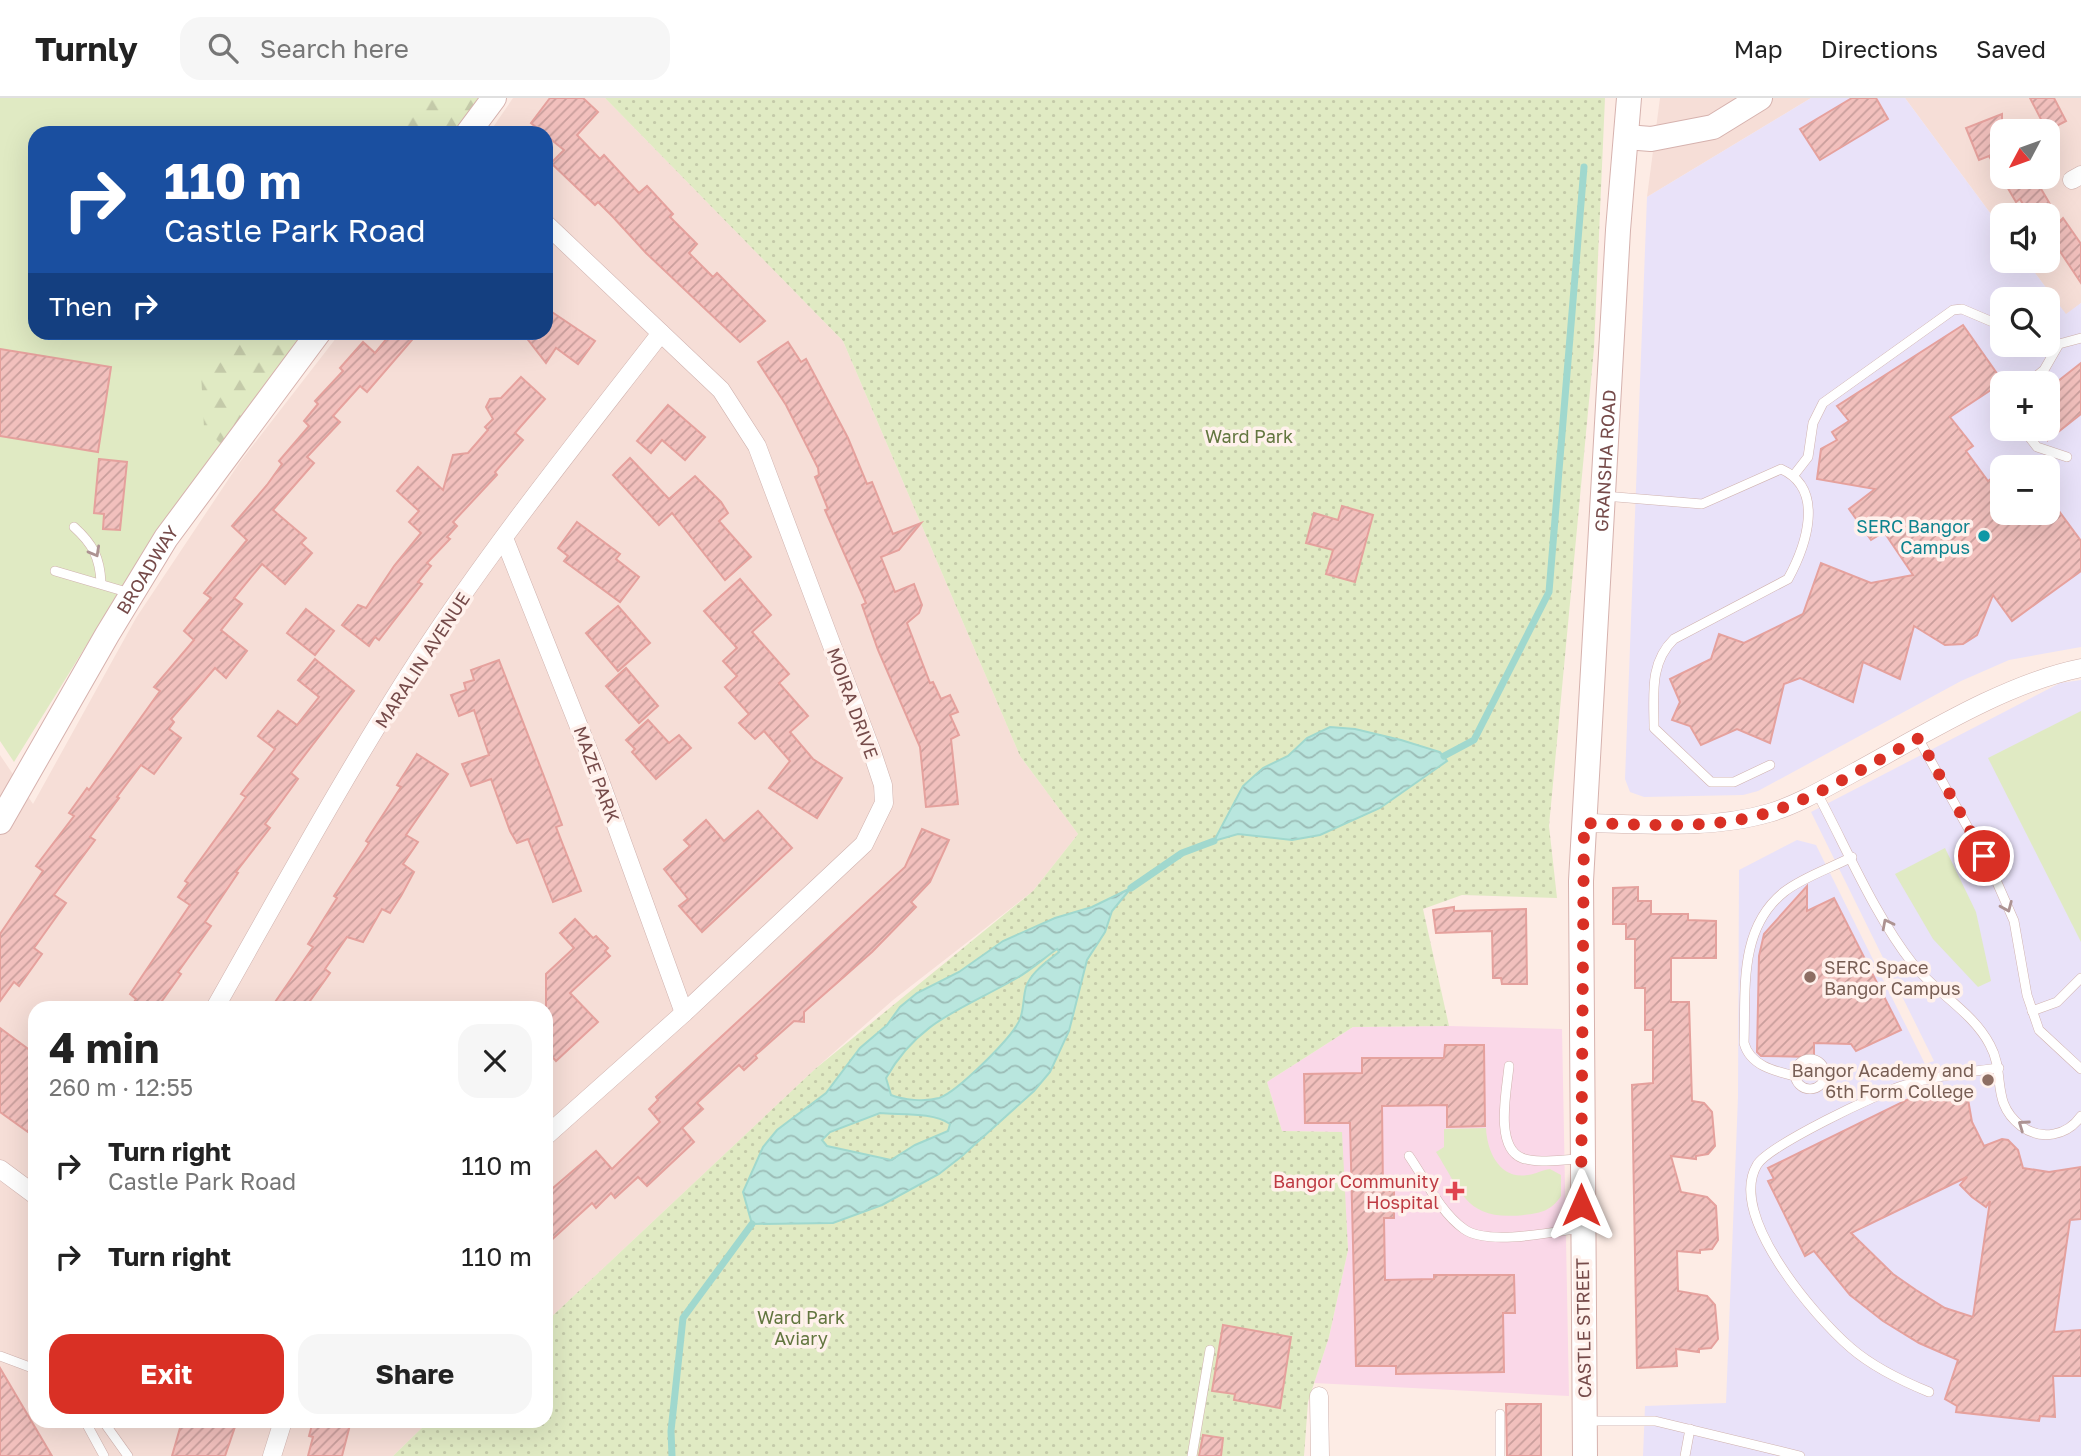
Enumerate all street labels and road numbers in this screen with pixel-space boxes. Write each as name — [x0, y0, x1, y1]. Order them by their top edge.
street label: GRANSHA ROAD — [1590, 389, 1620, 532]
street label: BROADWAY — [111, 521, 183, 618]
street label: MARALIN AVENUE — [370, 588, 474, 732]
street label: MOIRA DRIVE — [823, 644, 883, 762]
street label: MAZE PARK — [569, 723, 625, 825]
street label: CASTLE STREET — [1571, 1258, 1595, 1398]

